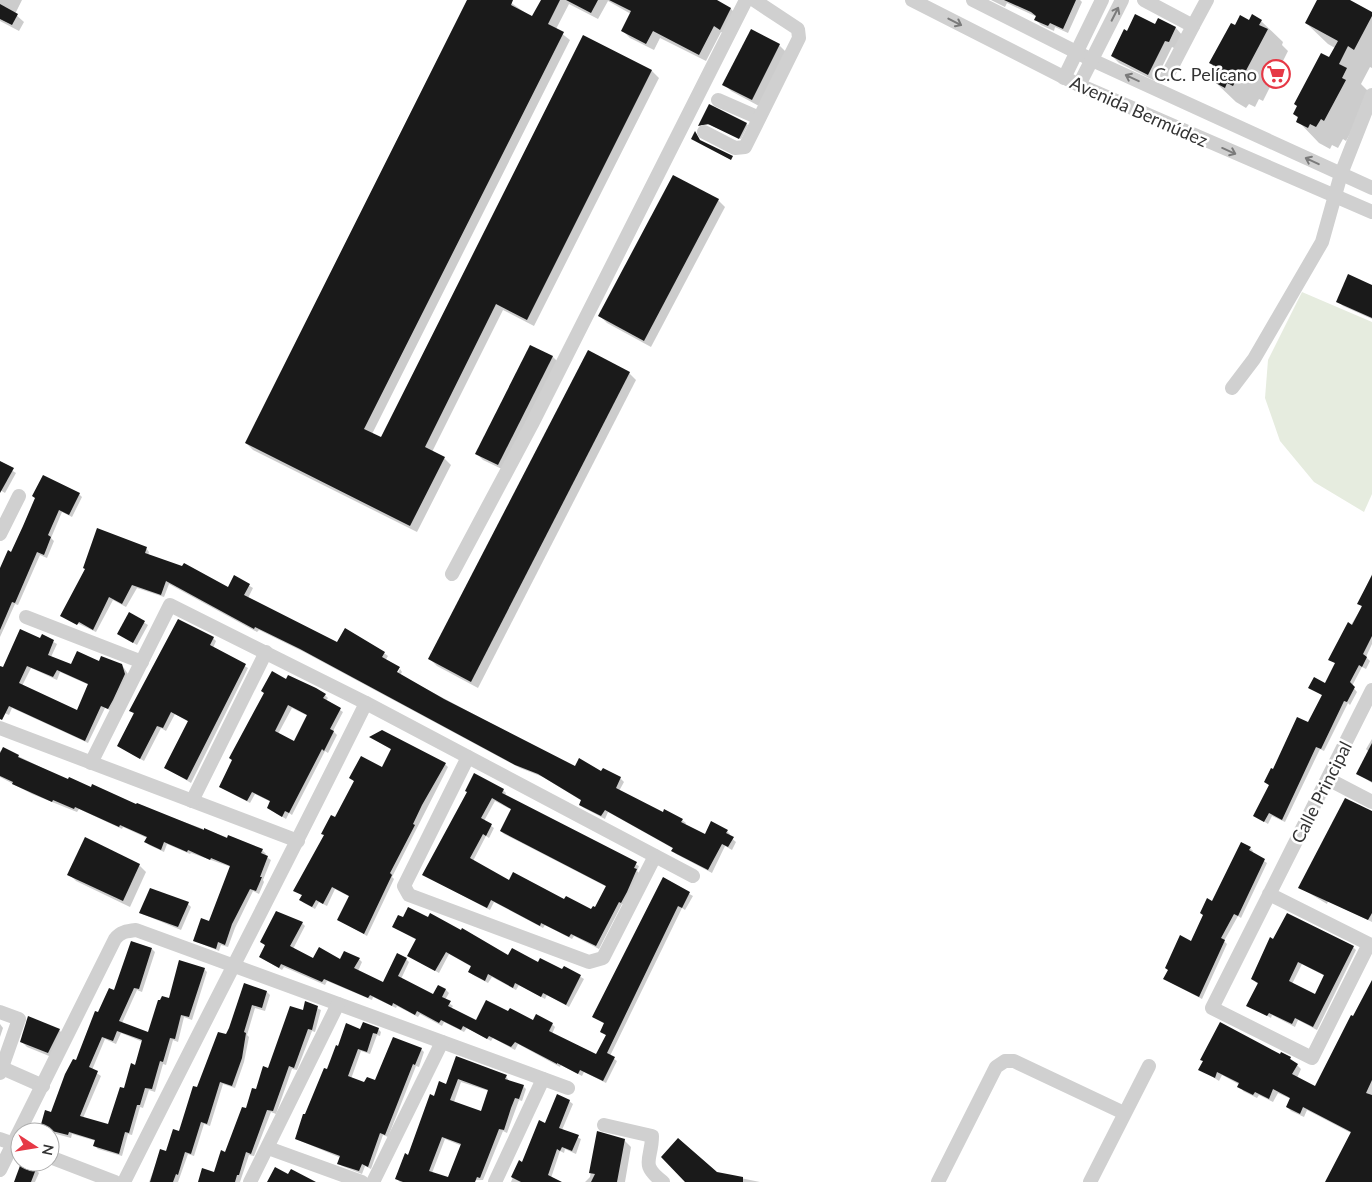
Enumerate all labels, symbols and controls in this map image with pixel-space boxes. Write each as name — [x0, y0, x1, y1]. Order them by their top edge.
one-way arrow — [1111, 7, 1120, 22]
one-way arrow — [947, 18, 962, 27]
supermarket icon: C.C. Pelícano — [1261, 59, 1291, 89]
place label: C.C. Pelícano — [1154, 63, 1257, 85]
street label: Avenida Bermúdez — [1067, 71, 1211, 151]
one-way arrow — [1125, 73, 1140, 83]
one-way arrow — [1221, 146, 1236, 156]
one-way arrow — [1304, 156, 1319, 166]
street label: Calle Principal — [1286, 737, 1356, 847]
north arrow — [10, 1122, 60, 1172]
text: N — [39, 1143, 58, 1157]

